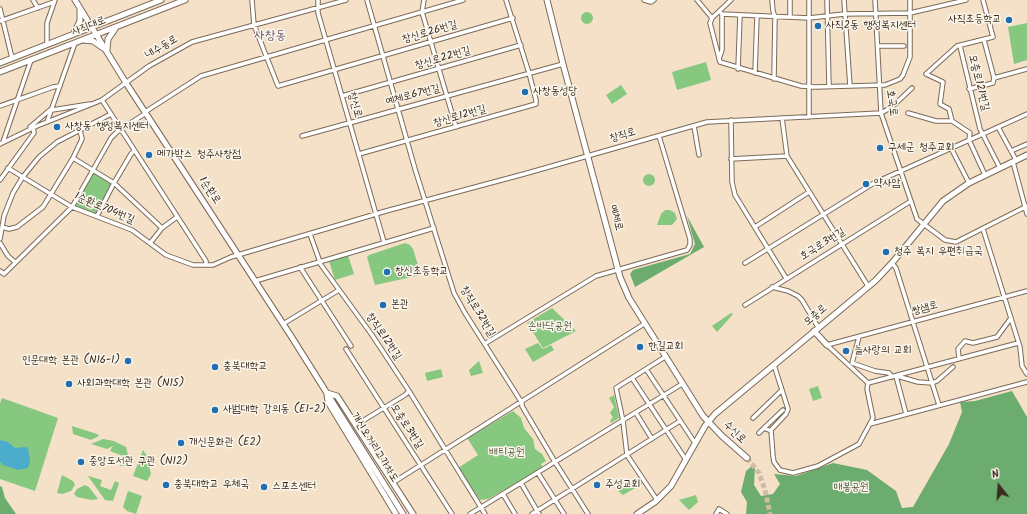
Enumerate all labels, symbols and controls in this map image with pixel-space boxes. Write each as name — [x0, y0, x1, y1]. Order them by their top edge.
place label: 사직초등학교 — [948, 13, 1001, 27]
street label: 사직대로 — [70, 14, 108, 40]
marker: 사직초등학교 — [1004, 15, 1014, 25]
street label: 창신로26번길 — [401, 19, 459, 47]
place label: 사직2동 행정복지센터 — [826, 19, 916, 33]
marker: 사직2동 행정복지센터 — [813, 21, 823, 31]
district label: 사창동 — [254, 29, 286, 45]
street label: 내수동로 — [143, 33, 181, 63]
street label: 창신로22번길 — [414, 45, 472, 73]
street label: 모충로121번길 — [965, 53, 991, 113]
street label: 예체로67번길 — [385, 82, 441, 110]
place label: 사창동성당 — [533, 85, 577, 99]
marker: 사창동성당 — [520, 87, 530, 97]
street label: 호국로 — [883, 89, 899, 117]
street label: 창신로 — [344, 90, 364, 120]
street label: 창신로12번길 — [432, 103, 488, 131]
place label: 사창동 행정복지센터 — [65, 120, 149, 134]
marker: 사창동 행정복지센터 — [52, 122, 62, 132]
street label: 창직로 — [608, 126, 638, 146]
place label: 구세군 청주교회 — [888, 141, 954, 155]
marker: 구세군 청주교회 — [875, 143, 885, 153]
place label: 메가박스 청주사창점 — [157, 148, 241, 162]
marker: 메가박스 청주사창점 — [144, 150, 154, 160]
street label: 1순환로 — [195, 175, 223, 207]
place label: 약사암 — [874, 177, 901, 191]
marker: 약사암 — [861, 179, 871, 189]
street label: 1순환로704번길 — [72, 190, 136, 228]
street label: 예체로 — [605, 203, 625, 233]
street label: 호국로3번길 — [798, 226, 848, 264]
place label: 청주 복지 우편취급국 — [894, 245, 982, 259]
marker: 청주 복지 우편취급국 — [881, 247, 891, 257]
place label: 창신초등학교 — [395, 265, 448, 279]
marker: 창신초등학교 — [382, 267, 392, 277]
street label: 창직로32번길 — [457, 284, 497, 340]
place label: 본관 — [391, 298, 409, 312]
street label: 쌍샘로 — [910, 299, 940, 319]
marker: 본관 — [378, 300, 388, 310]
street label: 모충로 — [802, 302, 830, 330]
street label: 창직로12번길 — [362, 311, 404, 363]
park label: 손바닥공원 — [528, 320, 572, 334]
place label: 한길교회 — [648, 340, 683, 354]
marker: 한길교회 — [635, 342, 645, 352]
place label: 늘사랑의 교회 — [854, 344, 912, 358]
marker: 늘사랑의 교회 — [841, 346, 851, 356]
place label: 인문대학 본관 (N16-1) — [22, 354, 120, 368]
marker: 인문대학 본관 (N16-1) — [123, 356, 133, 366]
place label: 충북대학교 — [223, 360, 267, 374]
marker: 충북대학교 — [210, 362, 220, 372]
place label: 사회과학대학 본관 (N15) — [77, 377, 184, 391]
marker: 사회과학대학 본관 (N15) — [64, 379, 74, 389]
street label: 모충로3번길 — [387, 402, 425, 452]
place label: 사범대학 강의동 (E1-2) — [223, 403, 326, 417]
marker: 사범대학 강의동 (E1-2) — [210, 405, 220, 415]
street label: 개신오거리고가차도 — [347, 411, 401, 485]
street label: 수신로 — [720, 419, 748, 447]
place label: 개신문화관 (E2) — [189, 436, 261, 450]
marker: 개신문화관 (E2) — [176, 438, 186, 448]
park label: 배티공원 — [489, 446, 525, 460]
place label: 중앙도서관 구관 (N12) — [89, 455, 188, 469]
marker: 중앙도서관 구관 (N12) — [76, 457, 86, 467]
text: N — [990, 465, 1001, 484]
north arrow — [979, 466, 1019, 506]
place label: 충북대학교 우체국 — [174, 478, 249, 492]
place label: 주성교회 — [605, 478, 640, 492]
marker: 충북대학교 우체국 — [161, 480, 171, 490]
place label: 스포츠센터 — [272, 480, 316, 494]
marker: 주성교회 — [592, 480, 602, 490]
park label: 매봉공원 — [833, 481, 869, 495]
marker: 스포츠센터 — [259, 482, 269, 492]

